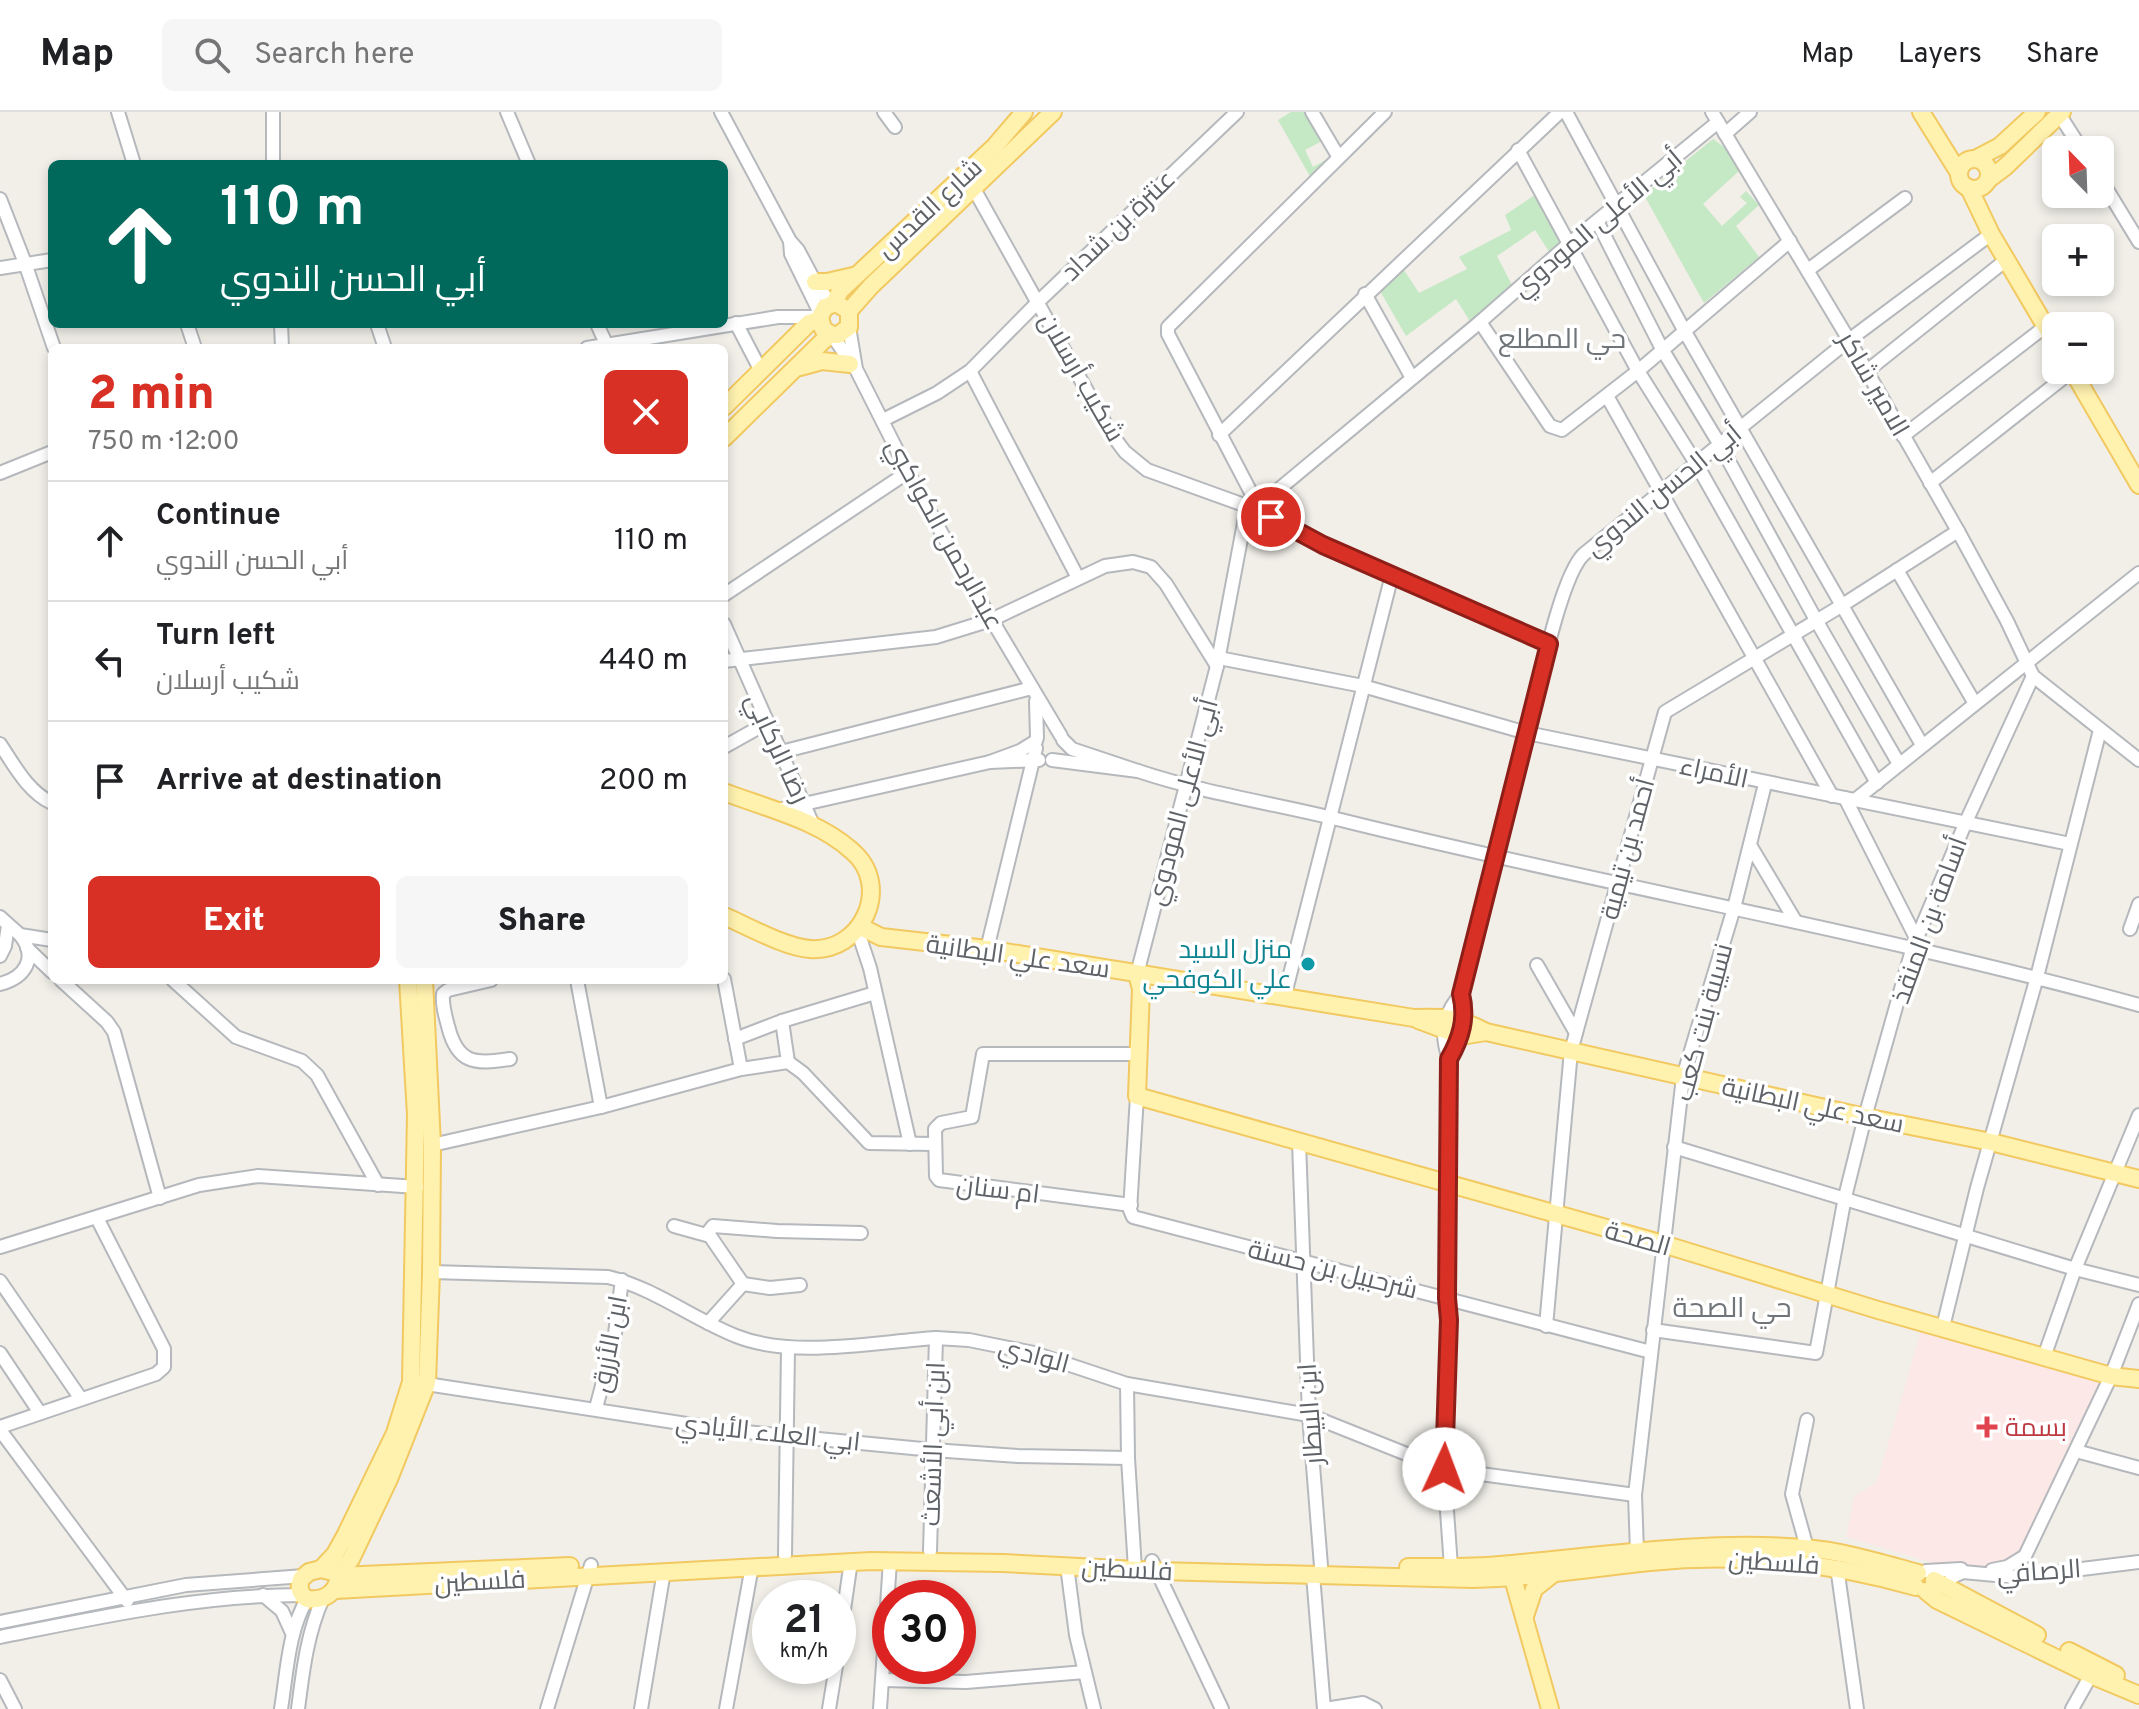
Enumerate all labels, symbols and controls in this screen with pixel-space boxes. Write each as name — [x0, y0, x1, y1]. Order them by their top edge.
search box — [162, 19, 722, 91]
text: Map — [40, 31, 114, 80]
icon: search — [190, 33, 234, 77]
text: Search here — [254, 37, 414, 74]
text: Map — [1801, 37, 1854, 73]
text: Layers — [1898, 37, 1982, 73]
text: Share — [2026, 37, 2099, 73]
north arrow — [2042, 136, 2114, 208]
map controls — [2042, 136, 2114, 384]
street label: أبي الأعلى المودوي — [1505, 142, 1692, 307]
street label: شارع القدس — [871, 153, 990, 267]
street label: عنترة بن شداد — [1056, 164, 1184, 289]
text: 110 m — [220, 175, 365, 245]
icon: ahead — [88, 192, 192, 296]
button: + — [2042, 224, 2114, 296]
text: أبي الحسن الندوي — [220, 259, 486, 305]
street label: شكيب أرسلان — [1030, 306, 1133, 449]
button: − — [2042, 312, 2114, 384]
district label: حي المطلع — [1498, 323, 1626, 360]
street label: الامير شاكر — [1828, 325, 1915, 443]
text: 2 min — [88, 366, 215, 426]
button: close — [604, 370, 688, 454]
street label: أبي الحسن الندوي — [1578, 416, 1751, 567]
text: 750 m · 12:00 — [88, 426, 239, 459]
street label: عبدالرحمن الكواكبي — [875, 434, 1009, 638]
pin — [1237, 483, 1305, 551]
icon: arrive — [1249, 495, 1293, 539]
text: Continue — [156, 498, 281, 535]
icon: ahead — [88, 519, 132, 563]
text: 110 m — [614, 523, 688, 560]
text: أبي الحسن الندوي — [156, 546, 348, 579]
text: Turn left — [156, 618, 276, 655]
icon: left — [88, 639, 132, 683]
text: 440 m — [599, 643, 688, 680]
text: شكيب أرسلان — [156, 666, 300, 699]
street label: رضا الركابي — [734, 689, 816, 810]
street label: أبي الأعلى المودوي — [1138, 695, 1230, 910]
street label: الأمراء — [1676, 751, 1751, 798]
icon: arrive — [88, 759, 132, 803]
text: Arrive at destination — [156, 763, 442, 800]
text: 200 m — [599, 763, 688, 800]
street label: أحمد بن تيمية — [1592, 775, 1664, 924]
street label: أسامة بن المنقذ — [1883, 832, 1977, 1009]
button: Exit — [88, 876, 380, 968]
button: Share — [396, 876, 688, 968]
street label: سعد علي البطانية — [923, 929, 1112, 990]
place label: منزل السيد علي الكوفحي — [1142, 935, 1292, 1000]
street label: نسيبة بنت كعب — [1669, 940, 1742, 1105]
marker: منزل السيد علي الكوفحي — [1299, 955, 1317, 973]
street label: سعد علي البطانية — [1718, 1072, 1907, 1145]
street label: ام سنان — [954, 1170, 1041, 1213]
street label: الصحة — [1601, 1215, 1674, 1266]
street label: شرحبيل بن حسنة — [1244, 1234, 1421, 1308]
district label: حي الصحة — [1672, 1292, 1792, 1329]
street label: ابن الأزرق — [586, 1293, 637, 1396]
street label: الوادي — [994, 1332, 1072, 1384]
street label: ابن أبي الأشعث — [913, 1361, 957, 1527]
street label: ابن البيطار — [1292, 1362, 1333, 1468]
street label: ابي العلاء الأيادي — [674, 1408, 862, 1463]
place label: بسمة — [2005, 1413, 2067, 1446]
marker: بسمة — [1976, 1416, 1998, 1438]
position arrow — [1402, 1427, 1486, 1511]
street label: فلسطين — [1727, 1545, 1821, 1584]
street label: فلسطين — [1080, 1553, 1173, 1590]
street label: الرصافي — [1996, 1554, 2083, 1595]
street label: فلسطين — [434, 1565, 527, 1602]
speed limit sign: 30 — [872, 1580, 976, 1684]
text: 21 — [784, 1597, 824, 1647]
text: km/h — [780, 1639, 828, 1665]

